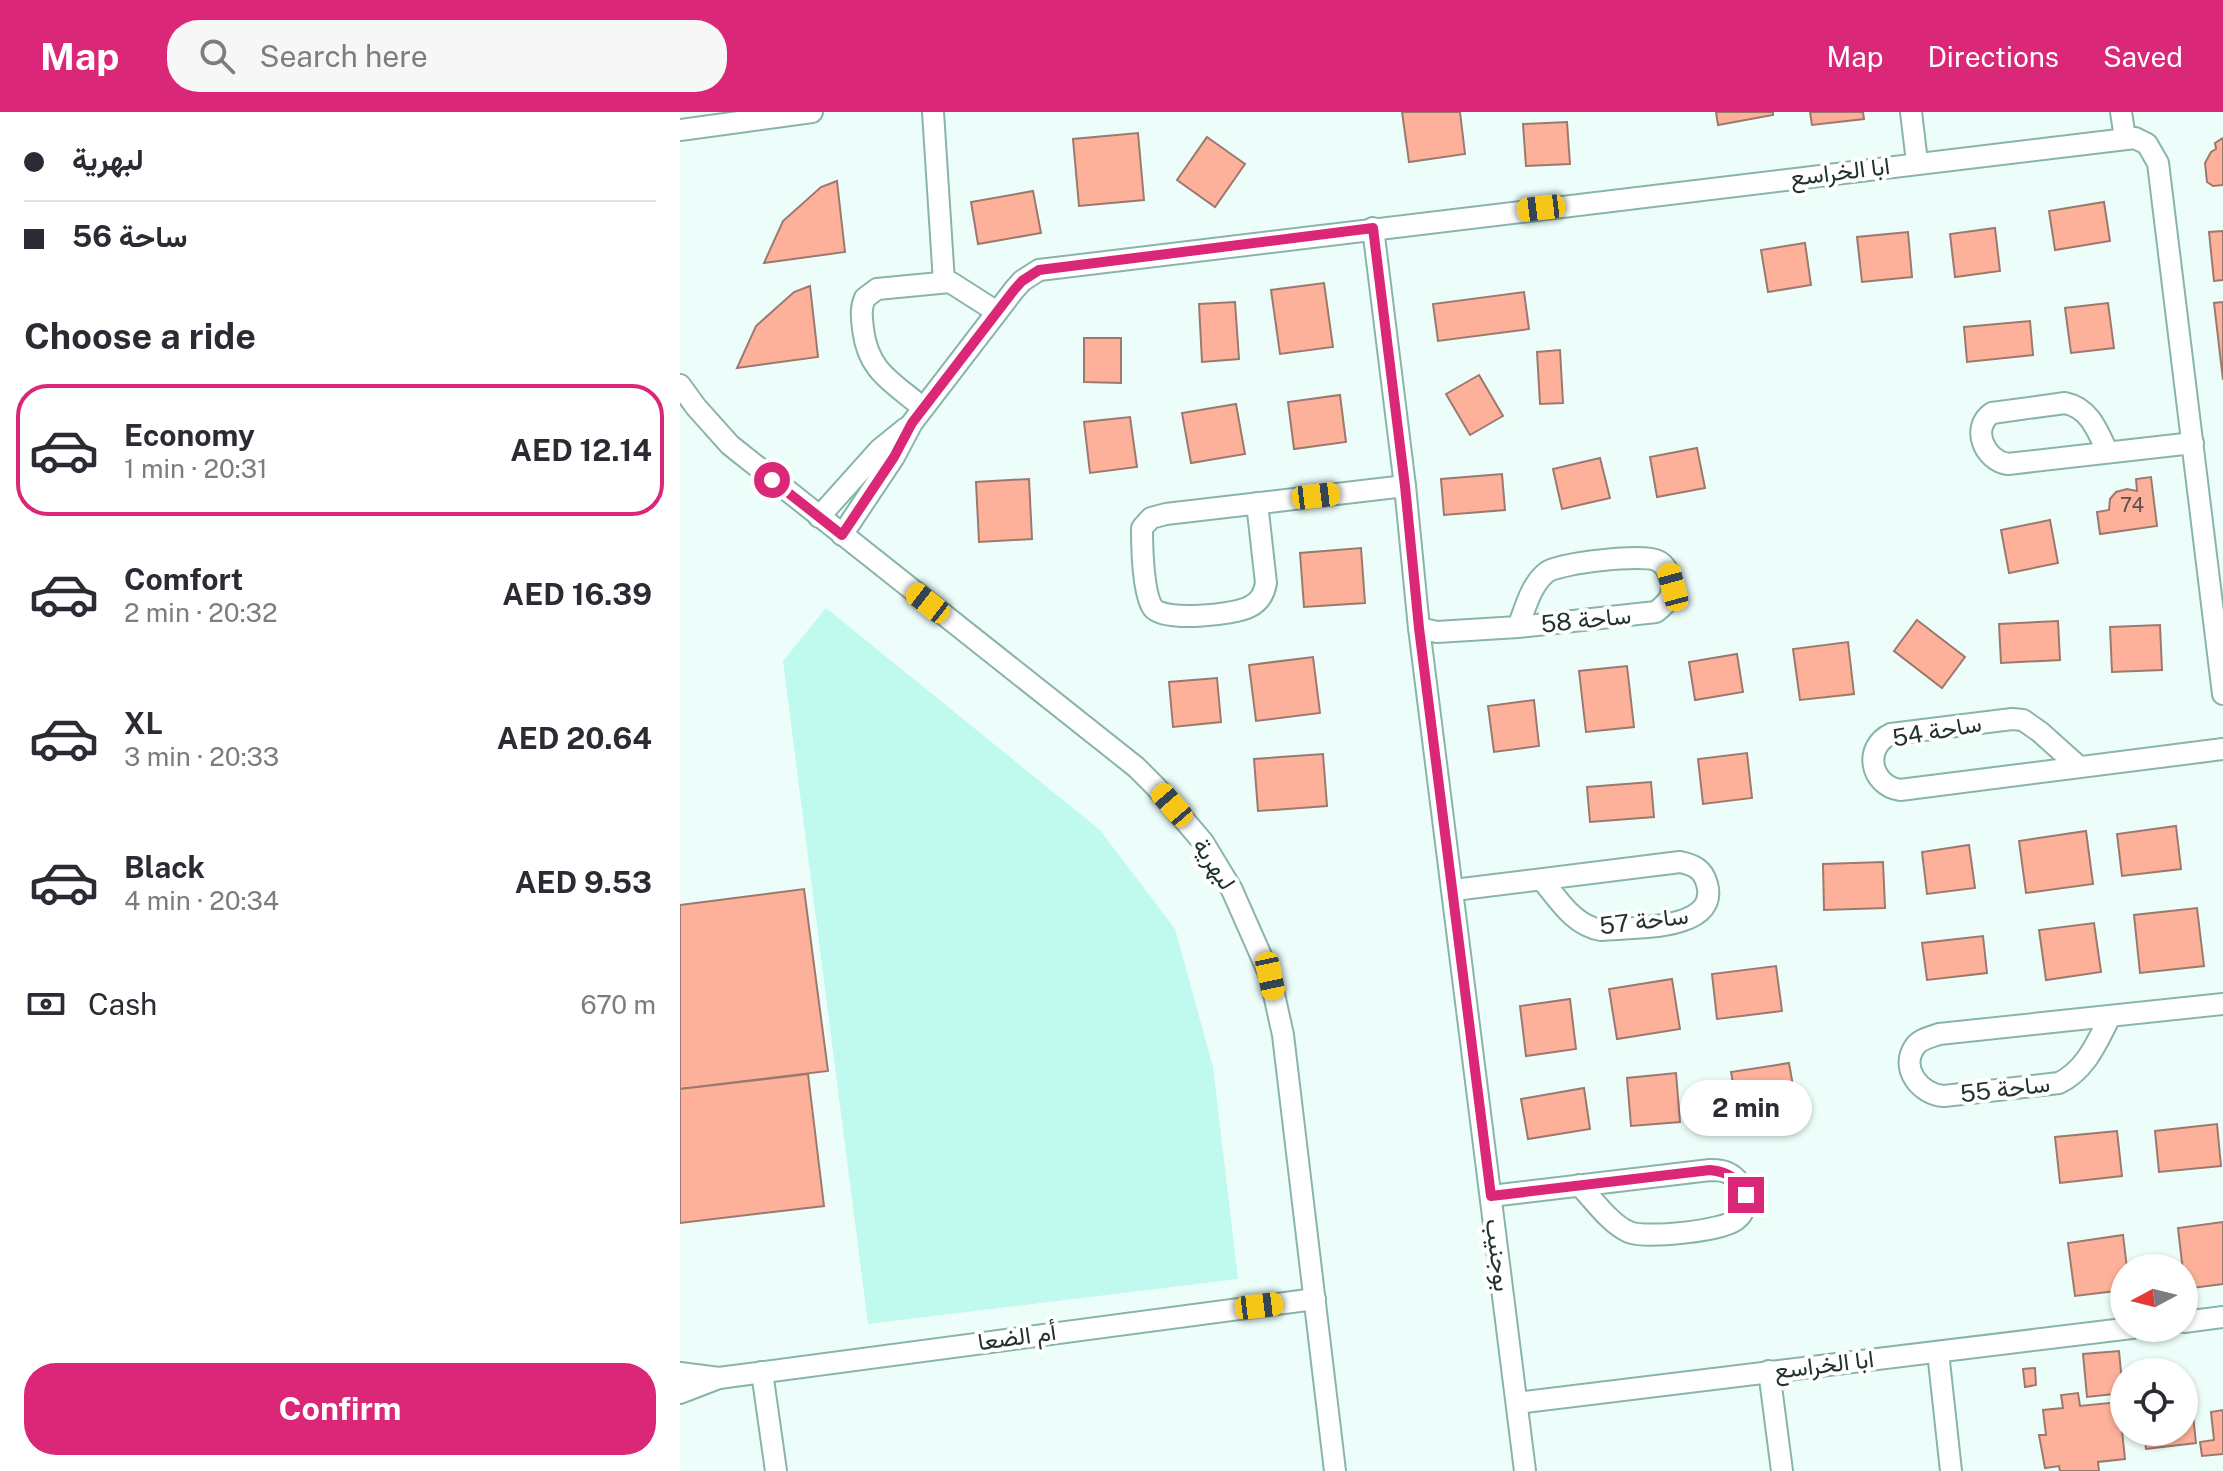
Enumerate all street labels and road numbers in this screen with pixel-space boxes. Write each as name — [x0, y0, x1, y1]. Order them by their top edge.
street label: ابا الخراسع — [1788, 151, 1892, 195]
street label: ساحة 58 — [1539, 600, 1632, 638]
street label: ساحة 54 — [1890, 708, 1984, 752]
street label: لبهرية — [1186, 832, 1242, 896]
street label: ساحة 57 — [1598, 901, 1690, 939]
street label: ساحة 55 — [1958, 1069, 2051, 1107]
street label: بوجنيب — [1479, 1217, 1517, 1293]
street label: أم الضعا — [976, 1317, 1059, 1358]
street label: ابا الخراسع — [1772, 1344, 1876, 1388]

